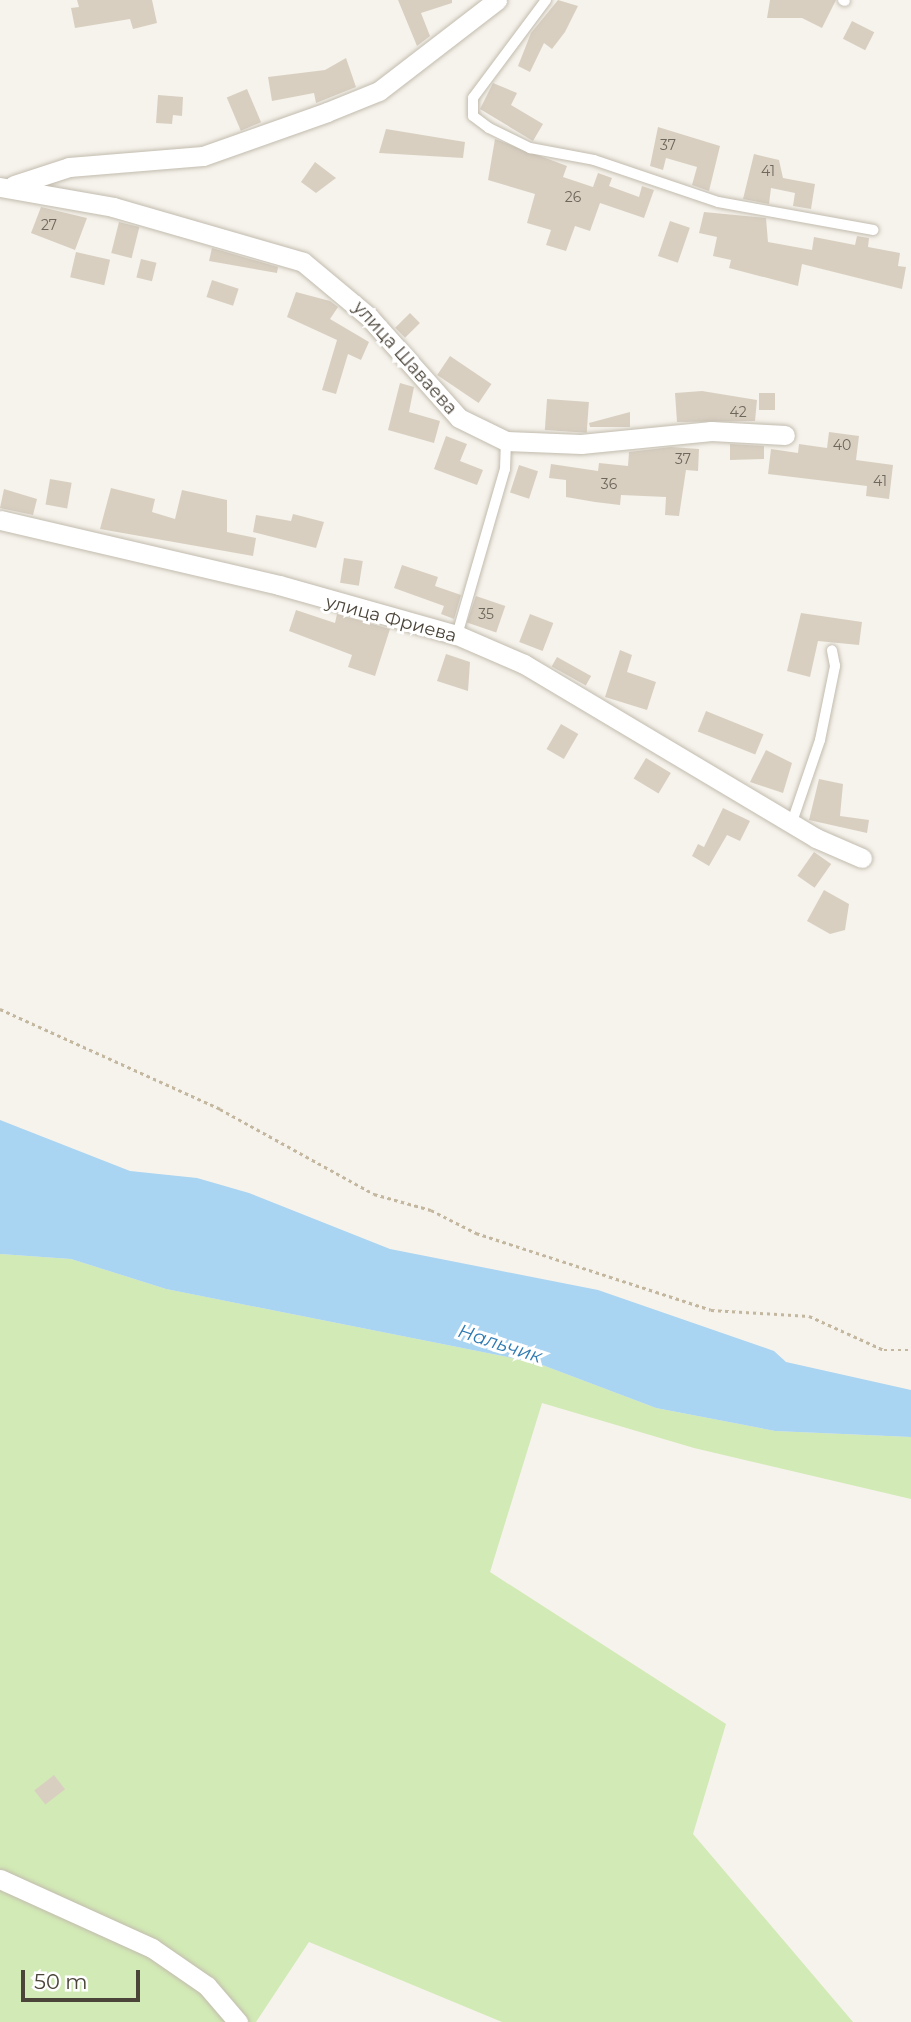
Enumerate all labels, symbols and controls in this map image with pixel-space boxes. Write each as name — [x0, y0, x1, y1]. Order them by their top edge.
house number: 37 — [660, 137, 676, 153]
house number: 41 — [761, 163, 775, 179]
house number: 26 — [565, 189, 581, 205]
house number: 27 — [41, 217, 57, 233]
street label: улица Шаваева — [348, 297, 462, 419]
house number: 42 — [729, 404, 747, 420]
house number: 40 — [833, 437, 851, 453]
house number: 37 — [675, 451, 691, 467]
house number: 41 — [873, 473, 887, 489]
house number: 36 — [601, 476, 617, 492]
street label: улица Фриева — [323, 591, 459, 647]
house number: 35 — [478, 606, 494, 622]
water label: Нальчик — [455, 1320, 545, 1368]
scale bar — [24, 1955, 144, 1999]
text: 50 m — [34, 1969, 88, 1994]

